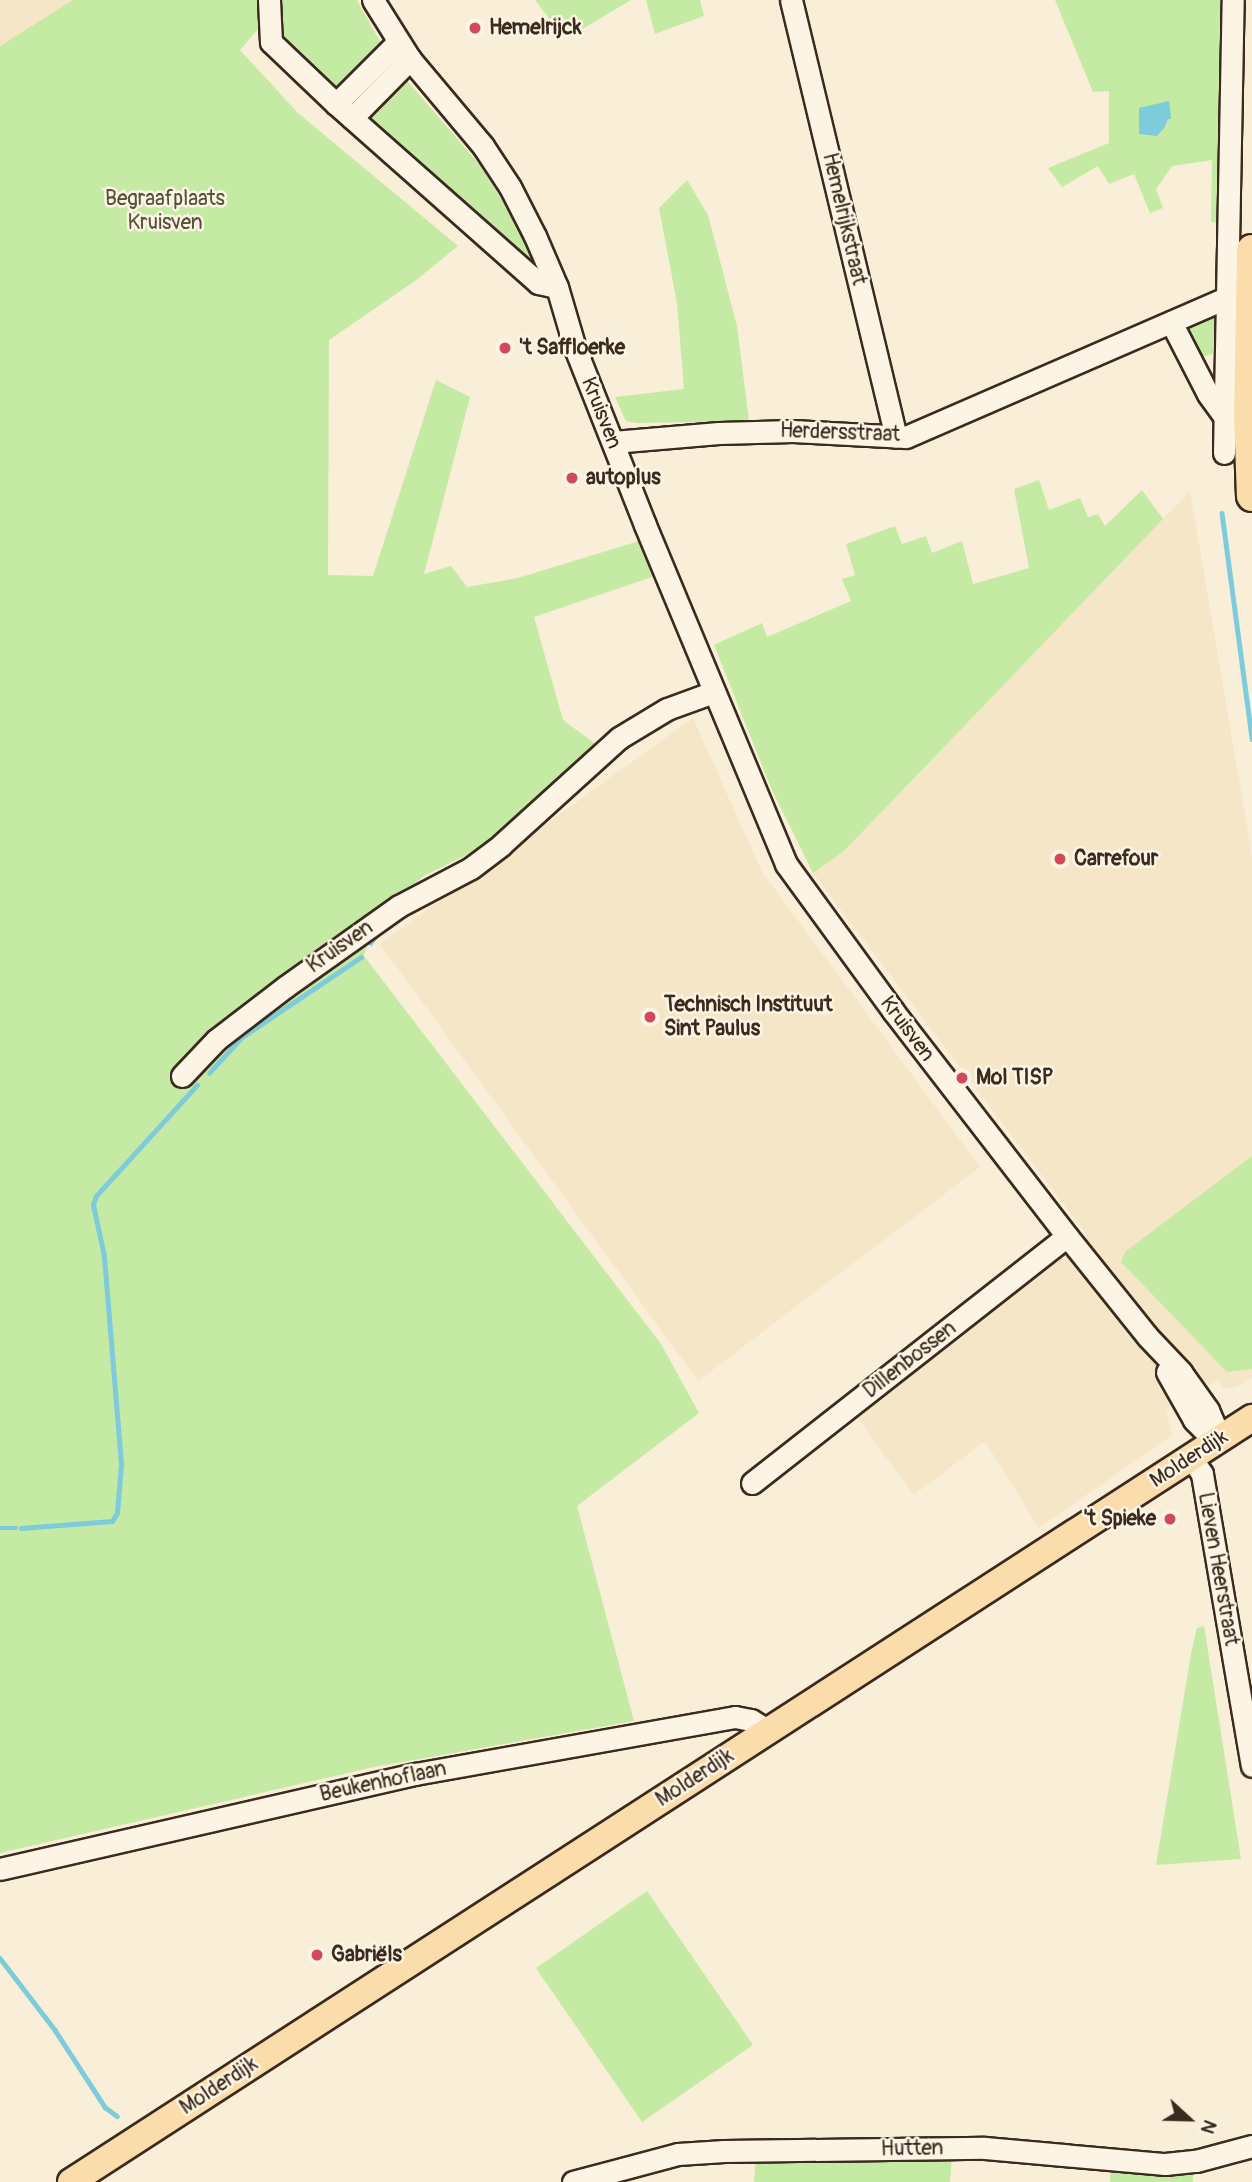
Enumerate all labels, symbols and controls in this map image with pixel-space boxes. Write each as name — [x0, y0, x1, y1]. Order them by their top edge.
place label: Hemelrijck — [489, 15, 582, 41]
marker: Hemelrijck — [467, 20, 483, 36]
street label: Hemelrijkstraat — [817, 150, 871, 288]
park label: Begraafplaats Kruisven — [105, 186, 225, 236]
place label: 't Saffloerke — [519, 335, 625, 361]
marker: 't Saffloerke — [497, 340, 513, 356]
street label: Kruisven — [575, 373, 627, 453]
street label: Herdersstraat — [779, 418, 901, 448]
place label: autoplus — [586, 465, 661, 491]
marker: autoplus — [564, 470, 580, 486]
place label: Carrefour — [1074, 846, 1158, 872]
marker: Carrefour — [1052, 851, 1068, 867]
street label: Kruisven — [302, 915, 378, 979]
street label: Kruisven — [874, 991, 940, 1067]
place label: Technisch Instituut Sint Paulus — [664, 992, 832, 1042]
marker: Technisch Instituut Sint Paulus — [642, 1009, 658, 1025]
place label: Mol TISP — [976, 1065, 1053, 1091]
marker: Mol TISP — [954, 1070, 970, 1086]
street label: Dillenbossen — [859, 1316, 961, 1404]
street label: Molderdijk — [1145, 1425, 1233, 1493]
street label: Lieven Heerstraat — [1192, 1490, 1244, 1648]
place label: 't Spieke — [1083, 1506, 1156, 1532]
marker: 't Spieke — [1162, 1511, 1178, 1527]
street label: Molderdijk — [651, 1744, 739, 1812]
street label: Beukenhoflaan — [317, 1756, 449, 1808]
place label: Gabriëls — [331, 1942, 402, 1968]
marker: Gabriëls — [309, 1947, 325, 1963]
street label: Molderdijk — [175, 2052, 263, 2120]
north arrow — [1154, 2084, 1224, 2154]
text: N — [1195, 2116, 1222, 2137]
street label: Hutten — [880, 2136, 944, 2162]

